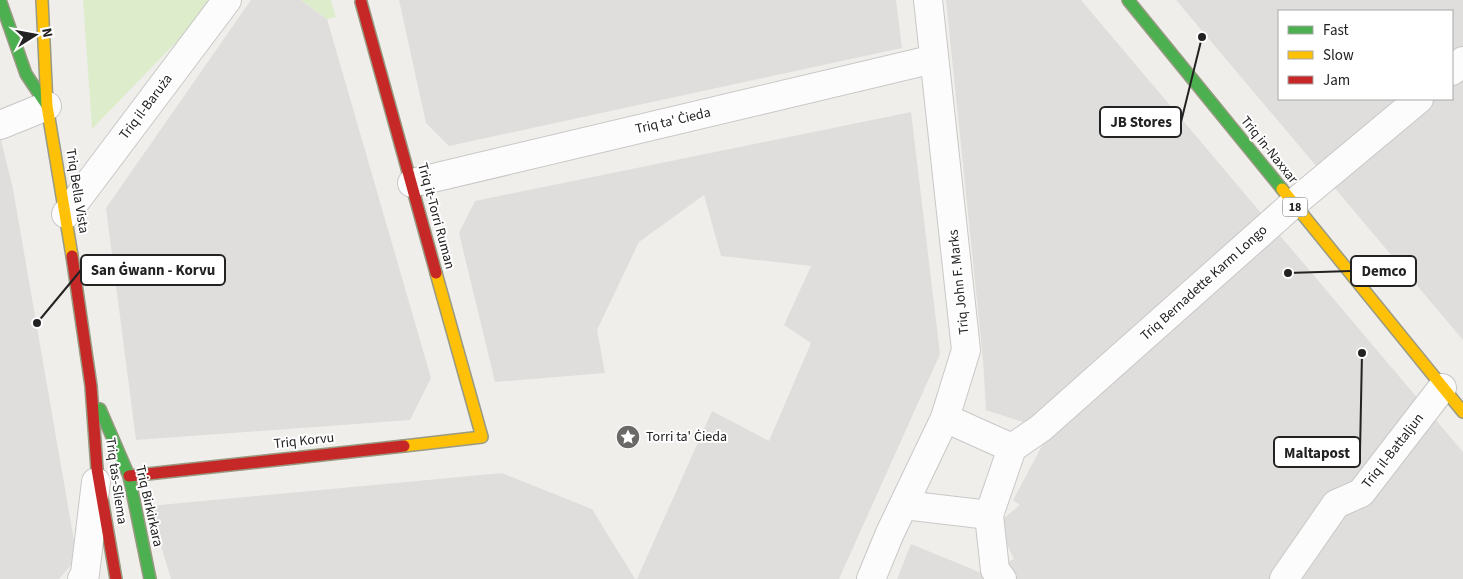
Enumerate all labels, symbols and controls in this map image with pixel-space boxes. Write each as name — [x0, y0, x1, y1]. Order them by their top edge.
north arrow — [10, 10, 60, 60]
legend — [1278, 10, 1453, 100]
text: Fast — [1323, 20, 1349, 41]
text: N — [36, 26, 57, 39]
text: Slow — [1323, 45, 1354, 66]
street label: Triq il-Baruża — [115, 70, 177, 144]
text: Jam — [1323, 70, 1350, 91]
street label: Triq ta' Ċieda — [633, 103, 713, 139]
callout: JB Stores — [1100, 107, 1181, 137]
text: JB Stores — [1110, 112, 1172, 133]
street label: Triq in-Naxxar — [1236, 112, 1303, 188]
street label: Triq Bella Vista — [60, 147, 94, 235]
street label: Triq it-Torri Ruman — [412, 161, 460, 271]
road number: 18 — [1282, 198, 1308, 216]
street label: Triq Bernadette Karm Longo — [1136, 221, 1272, 345]
street label: Triq John F. Marks — [944, 229, 974, 335]
callout: San Ġwann - Korvu — [81, 255, 225, 285]
callout: Demco — [1351, 256, 1416, 286]
text: San Ġwann - Korvu — [91, 260, 215, 281]
text: Demco — [1361, 261, 1407, 282]
street label: Triq il-Battaljun — [1357, 409, 1429, 493]
place icon: Torri ta' Ċieda — [615, 424, 641, 450]
place label: Torri ta' Ċieda — [646, 427, 727, 447]
street label: Triq Korvu — [273, 428, 335, 454]
street label: Triq tas-Sliema — [100, 436, 132, 526]
callout: Maltapost — [1274, 437, 1360, 467]
text: Maltapost — [1284, 443, 1350, 464]
street label: Triq Birkirkara — [130, 463, 168, 549]

